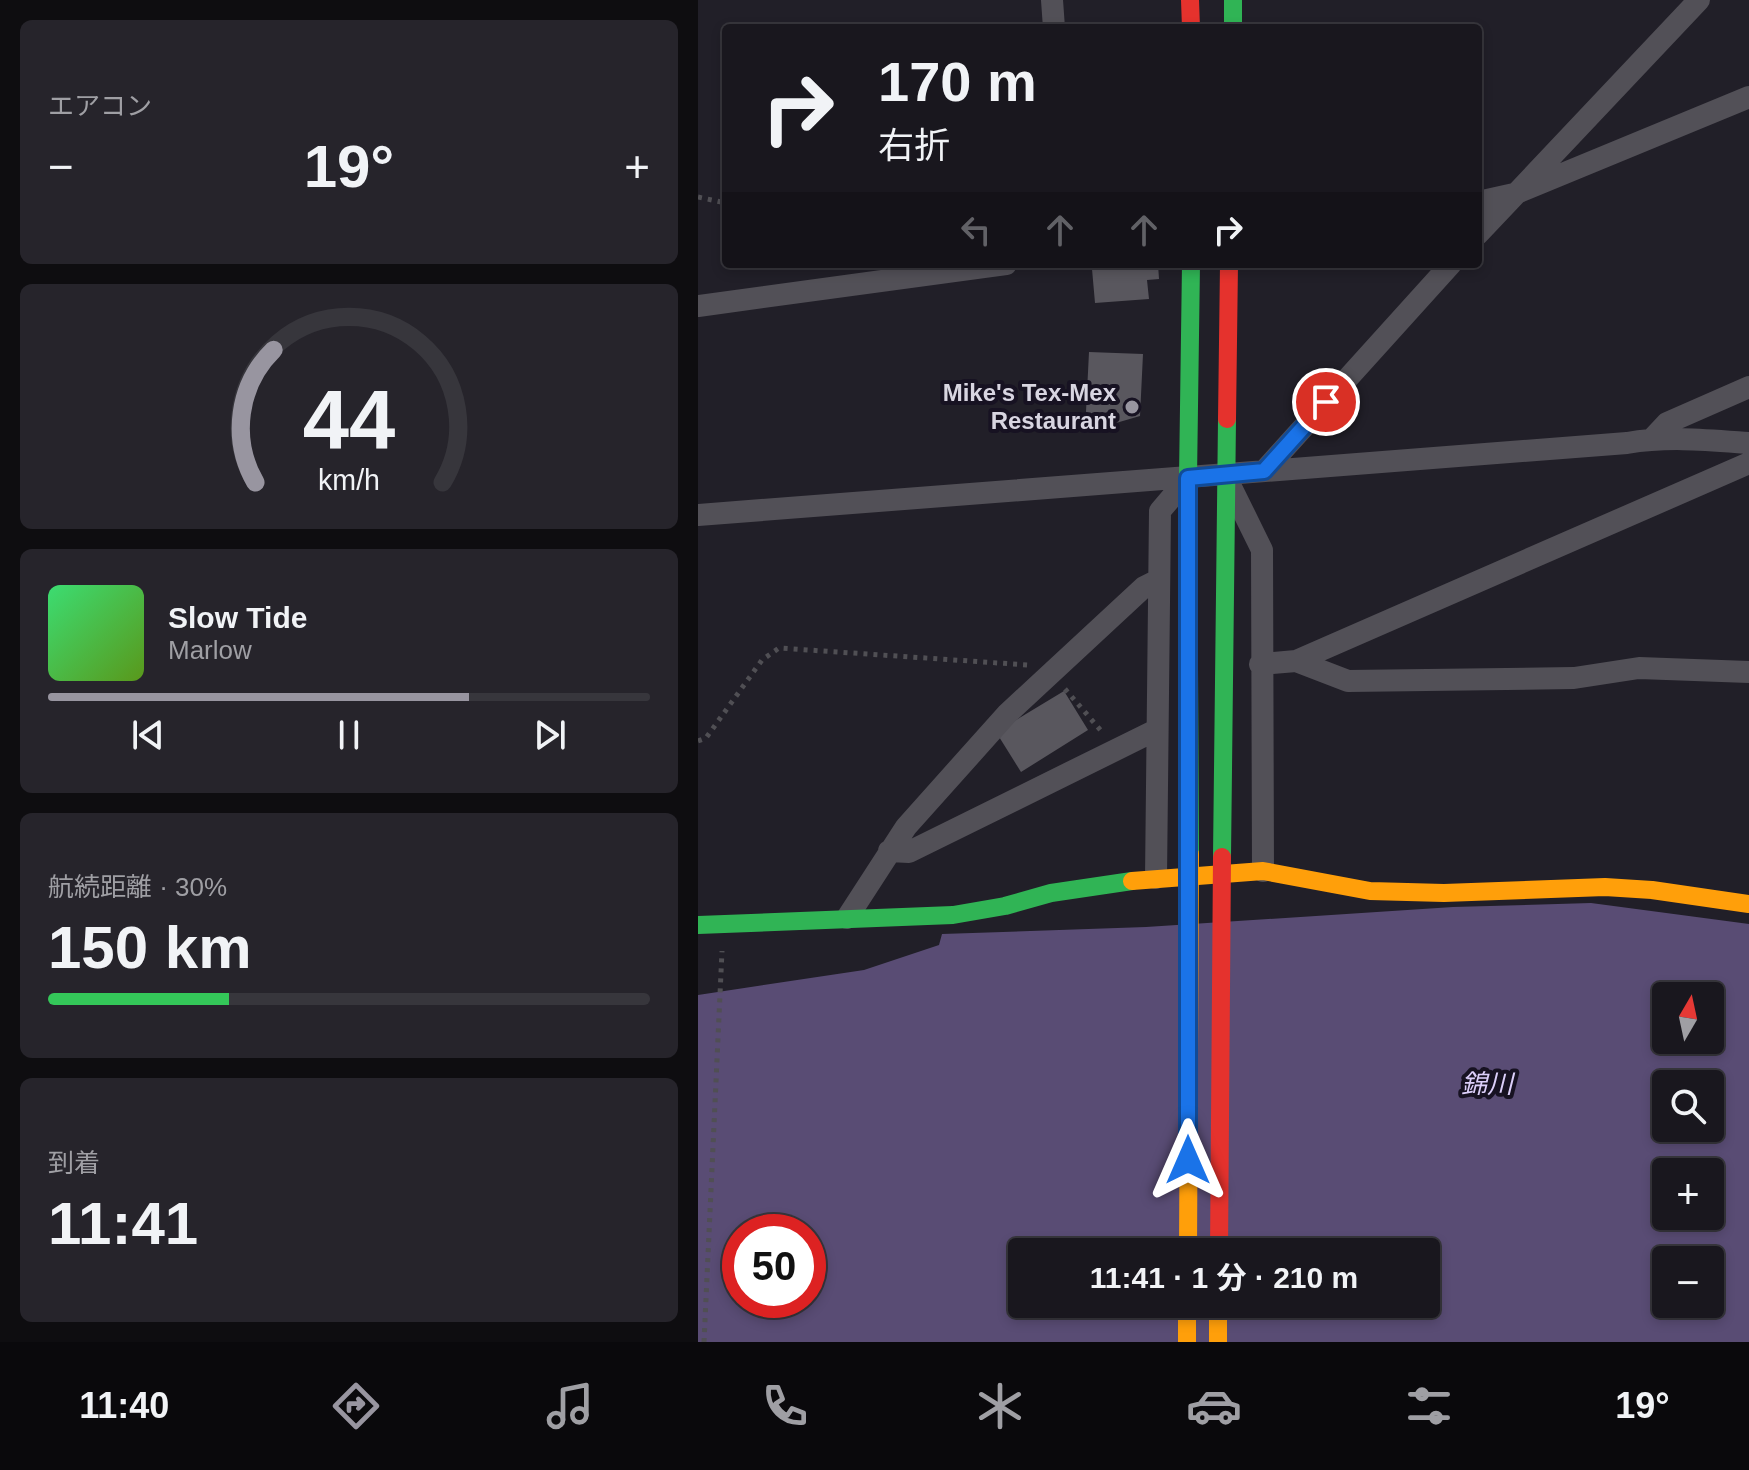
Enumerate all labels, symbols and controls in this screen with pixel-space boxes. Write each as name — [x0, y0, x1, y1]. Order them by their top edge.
text: 170 m — [878, 50, 1037, 113]
icon: right — [746, 56, 850, 160]
text: エアコン — [48, 91, 152, 121]
text: 右折 — [878, 125, 950, 166]
text: 19° — [304, 133, 394, 200]
text: − — [48, 142, 74, 191]
text: + — [624, 142, 650, 191]
icon: left — [954, 208, 998, 252]
icon: ahead — [1038, 208, 1082, 252]
icon: ahead — [1122, 208, 1166, 252]
icon: right — [1206, 208, 1250, 252]
pin — [1292, 368, 1360, 436]
text: 44 — [303, 373, 395, 466]
place label: Mike's Tex-Mex Restaurant — [943, 379, 1117, 434]
icon: arrive — [1304, 380, 1348, 424]
marker: Mike's Tex-Mex Restaurant — [1123, 398, 1141, 416]
text: km/h — [318, 464, 380, 496]
text: Slow Tide — [168, 601, 307, 634]
text: Marlow — [168, 635, 252, 665]
icon: previous — [126, 713, 170, 757]
icon: pause — [327, 713, 371, 757]
icon: next — [528, 713, 572, 757]
text: 航続距離 · 30% — [48, 872, 227, 902]
text: 150 km — [48, 914, 252, 981]
north arrow — [1652, 982, 1724, 1054]
map controls — [1652, 982, 1724, 1318]
water label: 錦川 — [1461, 1069, 1516, 1099]
button: search — [1652, 1070, 1724, 1142]
position arrow — [1146, 1118, 1230, 1202]
text: 到着 — [48, 1148, 100, 1178]
button: + — [1652, 1158, 1724, 1230]
text: 11:41 — [48, 1190, 198, 1257]
speed limit sign: 50 — [722, 1214, 826, 1318]
button: − — [1652, 1246, 1724, 1318]
text: 11:41 · 1 分 · 210 m — [1090, 1261, 1358, 1294]
icon: directions — [328, 1378, 384, 1434]
icon: music — [542, 1378, 598, 1434]
icon: phone — [757, 1378, 813, 1434]
icon: climate — [972, 1378, 1028, 1434]
icon: car — [1186, 1378, 1242, 1434]
icon: filters — [1401, 1378, 1457, 1434]
text: 11:40 — [79, 1385, 169, 1426]
text: 19° — [1615, 1385, 1670, 1426]

